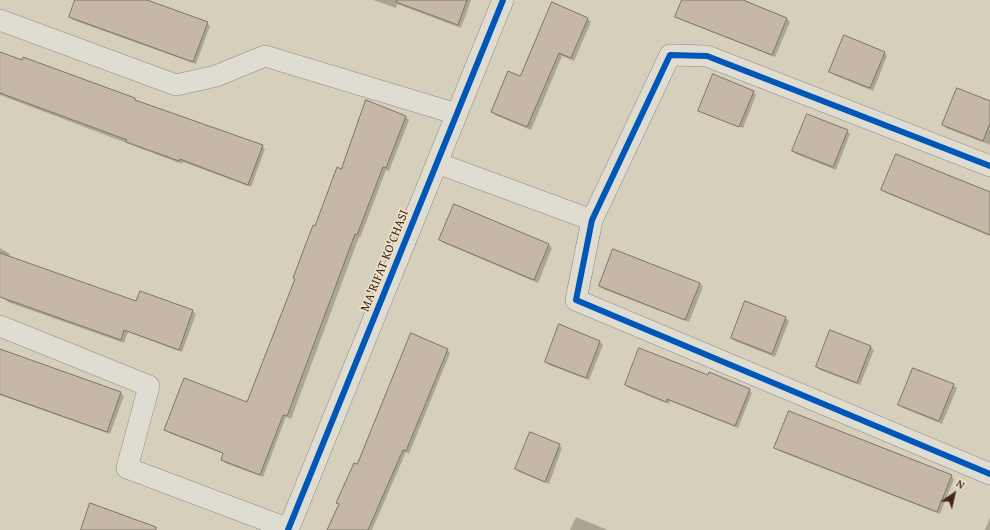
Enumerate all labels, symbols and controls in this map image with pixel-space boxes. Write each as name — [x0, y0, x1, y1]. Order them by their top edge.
street label: MA'RIFAT KO'CHASI — [357, 208, 413, 314]
north arrow — [934, 474, 974, 514]
text: N — [953, 475, 968, 493]

